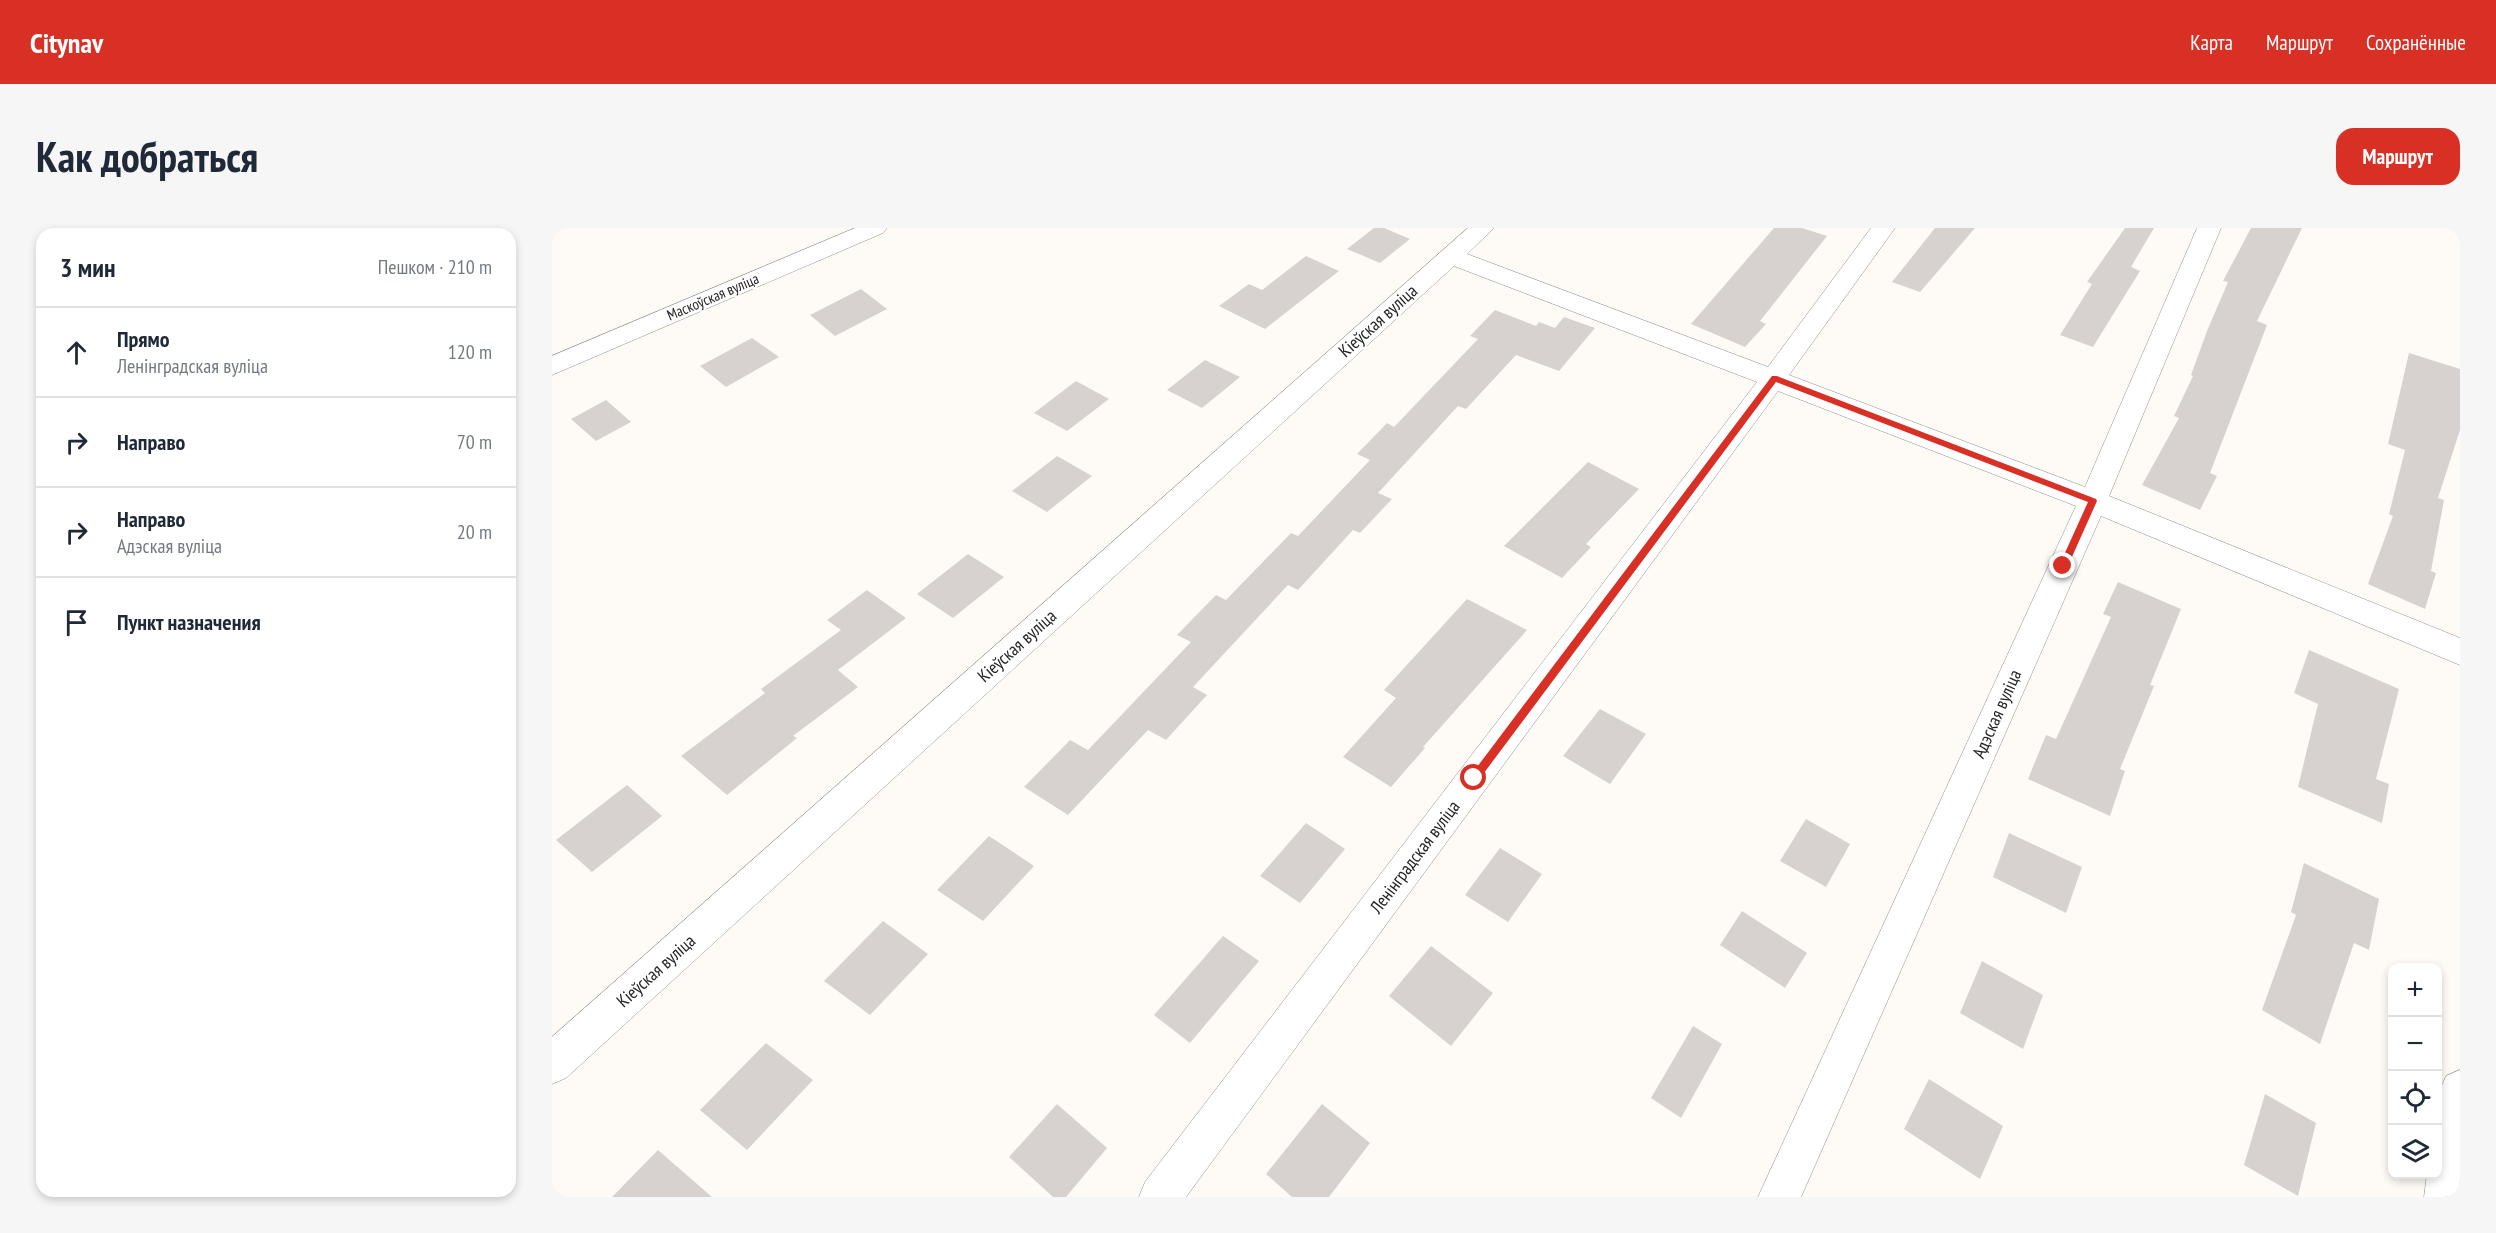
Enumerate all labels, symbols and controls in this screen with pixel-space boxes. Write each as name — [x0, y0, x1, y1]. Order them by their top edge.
text: Citynav — [30, 24, 103, 61]
text: Карта — [2190, 29, 2233, 56]
text: Маршрут — [2266, 29, 2333, 56]
text: Сохранённые — [2366, 29, 2466, 56]
button: Маршрут — [2336, 128, 2460, 185]
text: Как добраться — [36, 129, 258, 184]
text: 3 мин — [60, 251, 115, 284]
text: Пешком · 210 m — [378, 254, 492, 280]
street label: Маскоўская вуліца — [664, 269, 762, 324]
street label: Кіеўская вуліца — [1333, 279, 1422, 362]
text: Прямо — [117, 325, 170, 353]
icon: ahead — [60, 336, 93, 369]
text: 120 m — [448, 339, 492, 365]
text: Ленінградская вуліца — [117, 353, 268, 379]
icon: right — [60, 426, 93, 459]
text: Направо — [117, 428, 185, 456]
text: 70 m — [457, 429, 492, 455]
text: Направо — [117, 505, 185, 533]
icon: right — [60, 516, 93, 549]
text: 20 m — [457, 519, 492, 545]
text: Адэская вуліца — [117, 533, 222, 559]
route end — [2049, 552, 2075, 578]
street label: Кіеўская вуліца — [972, 604, 1061, 687]
icon: arrive — [60, 606, 93, 639]
text: Пункт назначения — [117, 608, 261, 636]
street label: Адэская вуліца — [1967, 666, 2026, 762]
route start — [1460, 764, 1486, 790]
street label: Ленінградская вуліца — [1364, 796, 1465, 919]
street label: Кіеўская вуліца — [611, 929, 700, 1012]
map controls — [2388, 963, 2442, 1179]
button: + — [2388, 963, 2442, 1017]
button: − — [2388, 1017, 2442, 1071]
button: locate — [2388, 1071, 2442, 1125]
button: layers — [2388, 1125, 2442, 1179]

